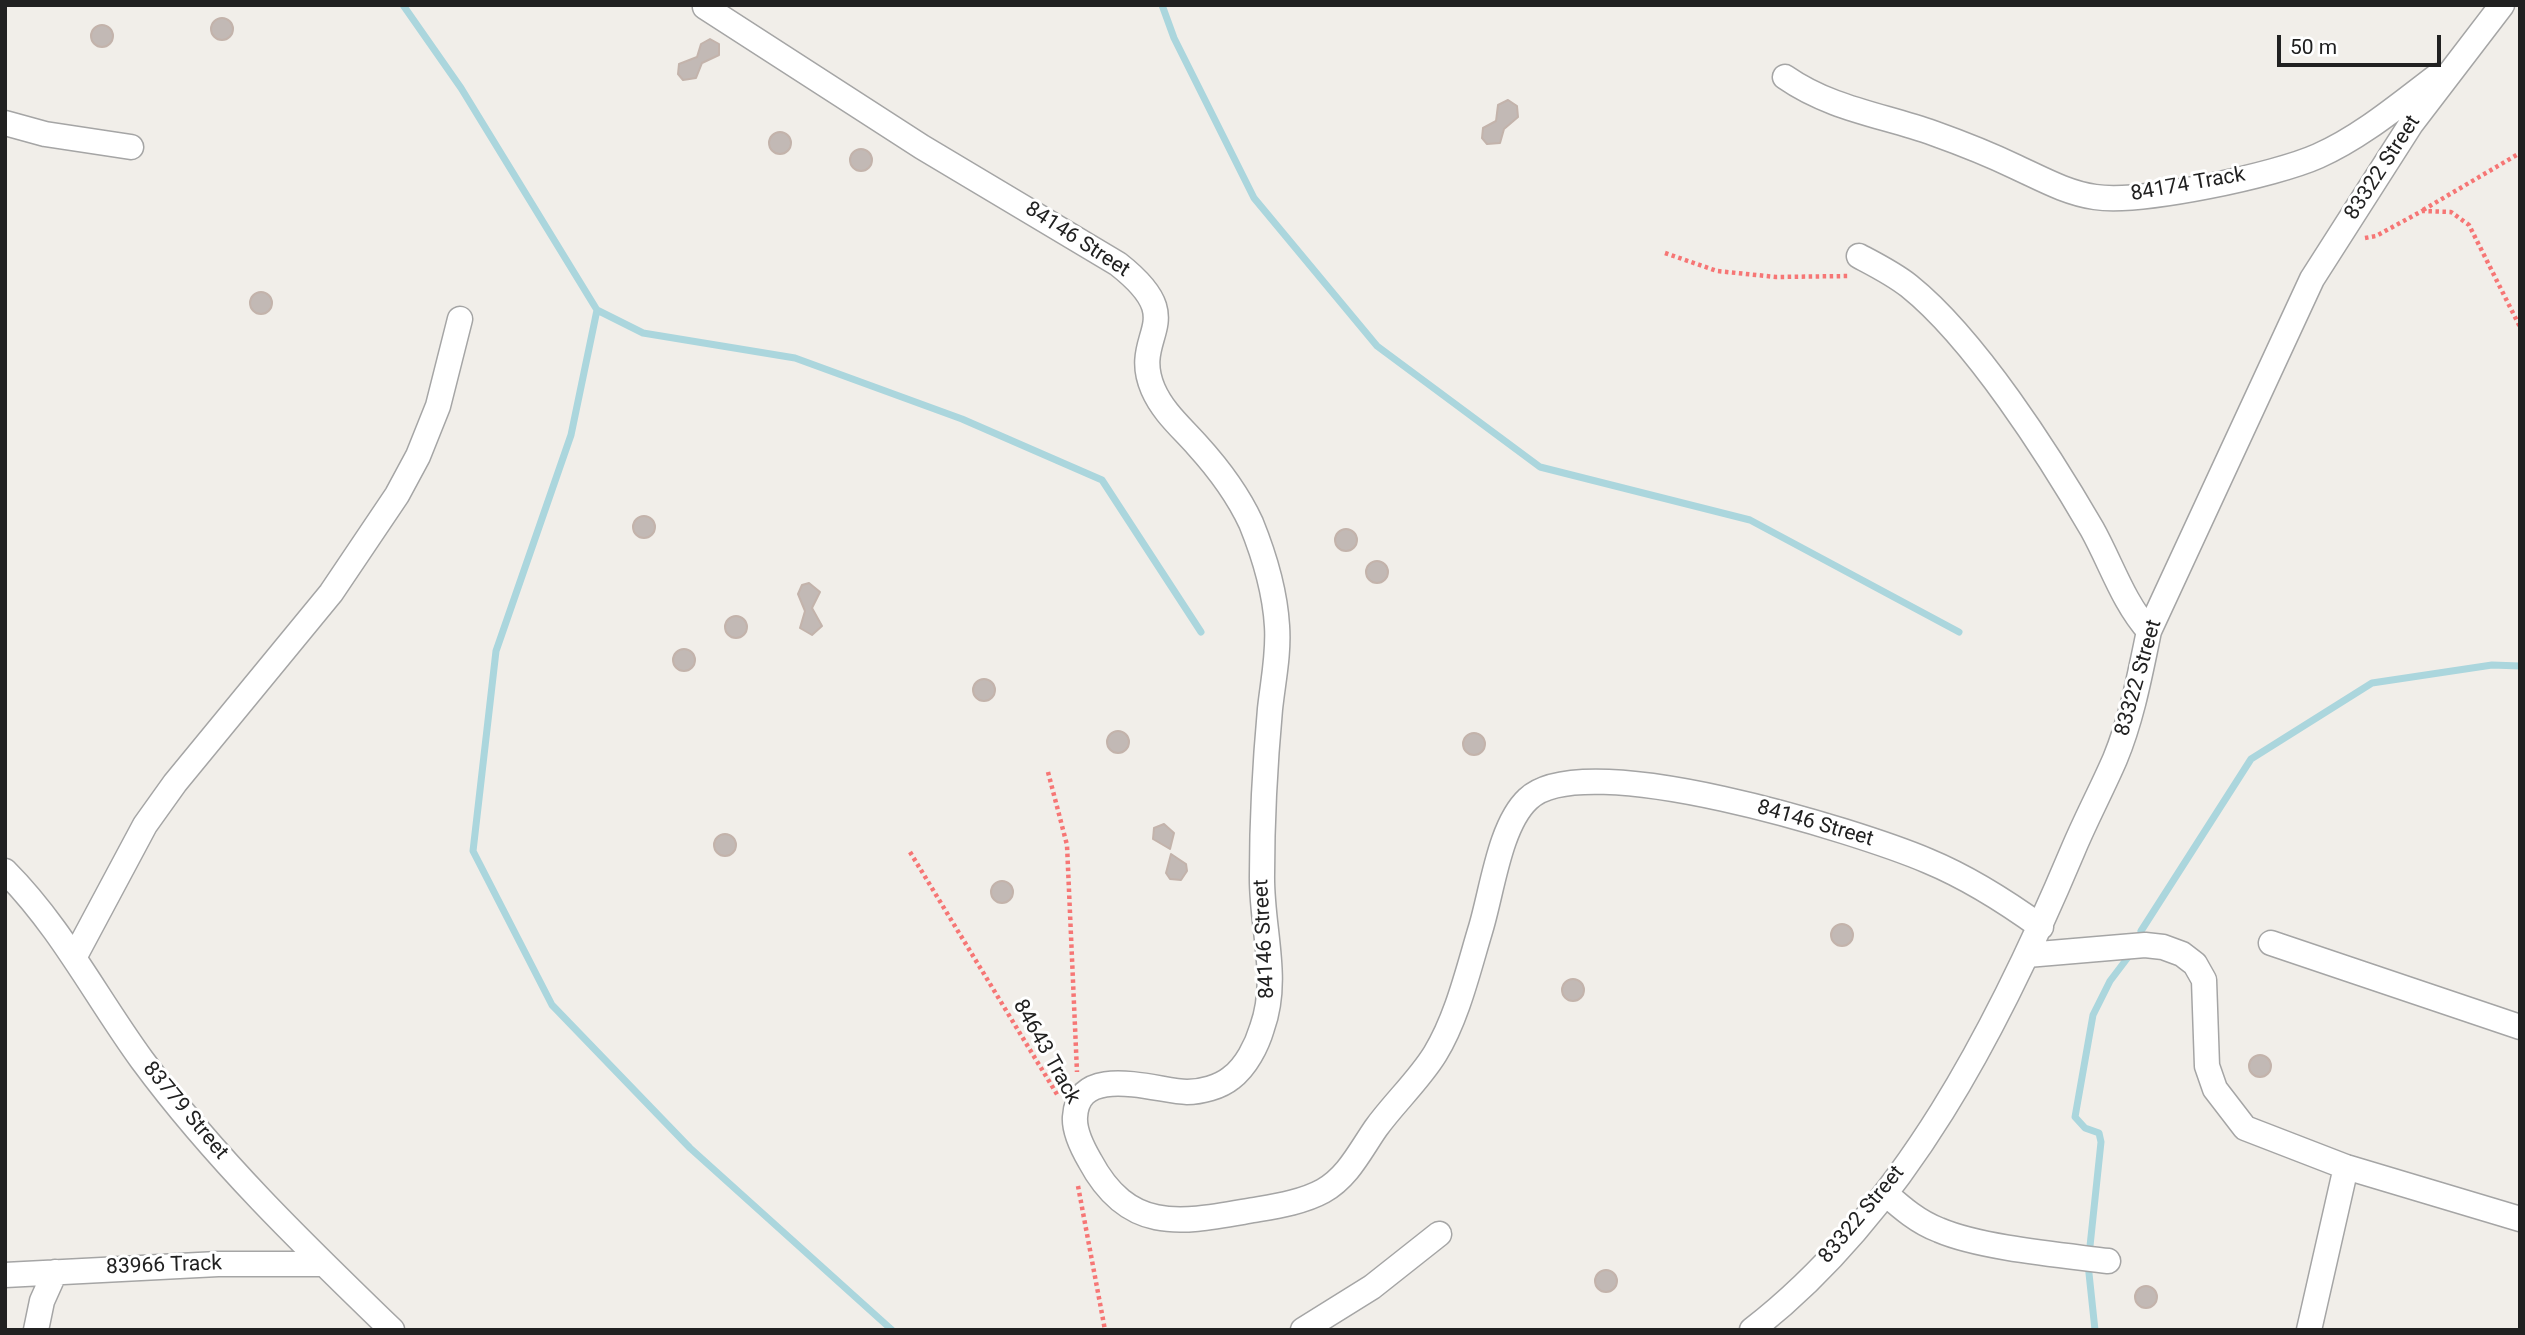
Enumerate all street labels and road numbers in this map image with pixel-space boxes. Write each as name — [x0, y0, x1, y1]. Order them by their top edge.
street label: 83322 Street — [2340, 111, 2426, 225]
street label: 84174 Track — [2129, 163, 2247, 207]
street label: 84146 Street — [1020, 197, 1134, 283]
street label: 83322 Street — [2110, 617, 2168, 739]
street label: 84146 Street — [1754, 795, 1876, 853]
street label: 84146 Street — [1249, 879, 1281, 999]
street label: 84643 Track — [1007, 995, 1085, 1109]
street label: 83779 Street — [137, 1057, 233, 1165]
street label: 83322 Street — [1814, 1161, 1910, 1269]
street label: 83966 Track — [106, 1251, 222, 1281]

